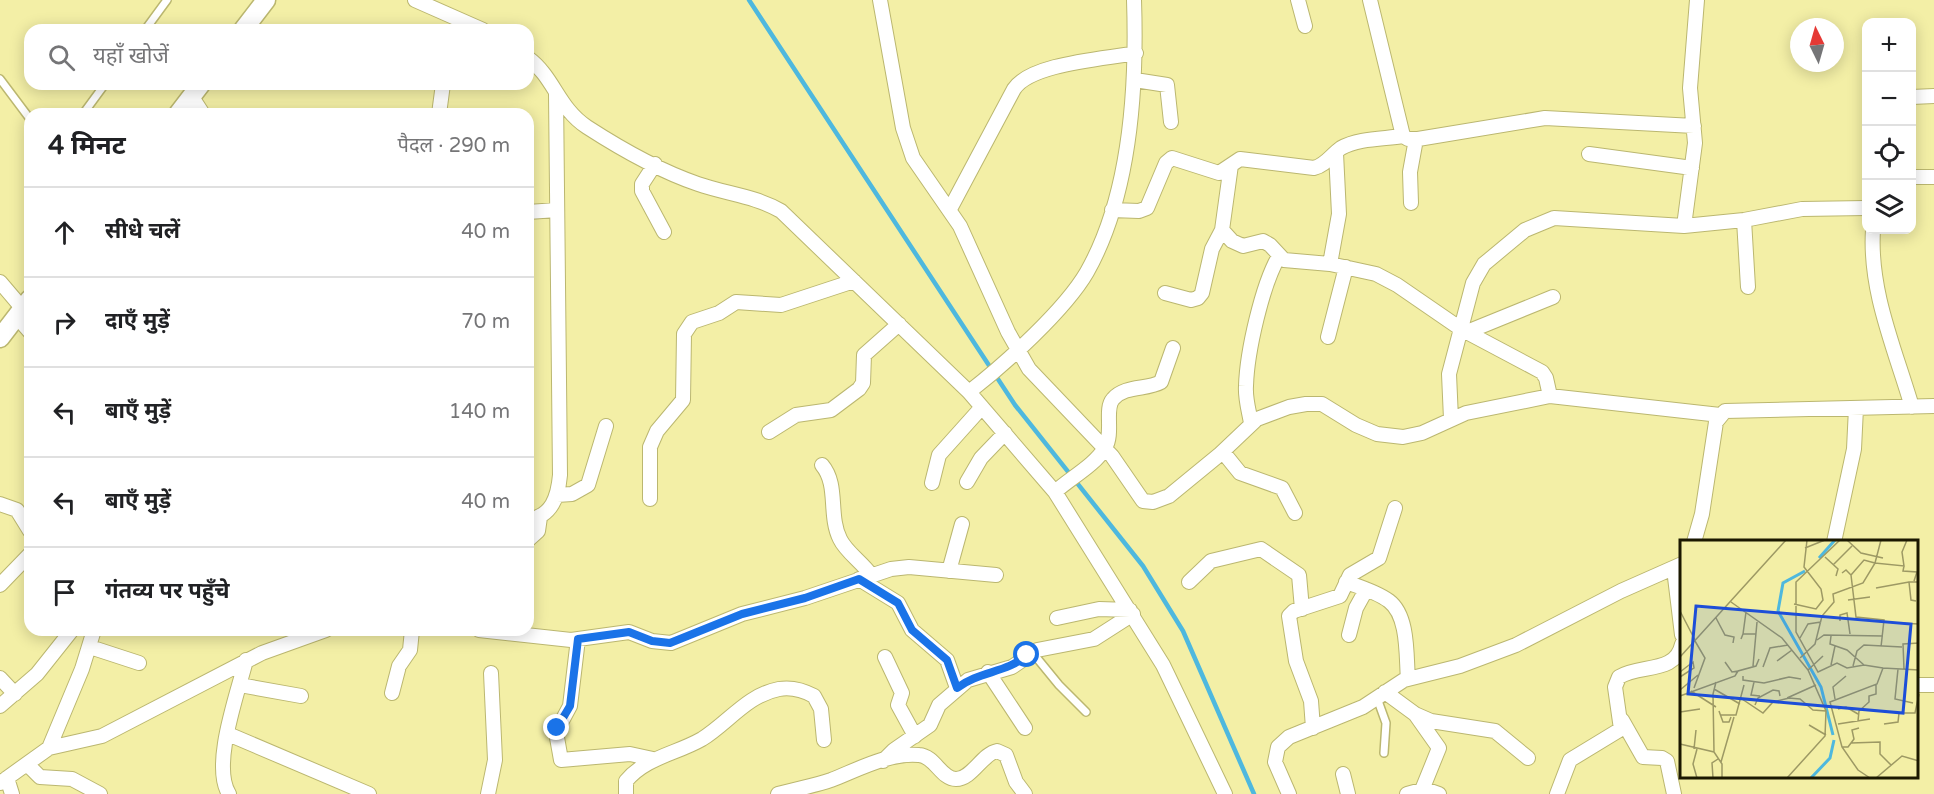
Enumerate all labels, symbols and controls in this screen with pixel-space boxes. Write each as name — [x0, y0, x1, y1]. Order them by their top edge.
north arrow — [1790, 18, 1844, 72]
map controls — [1862, 18, 1916, 234]
button: + — [1862, 18, 1916, 72]
search box — [24, 24, 534, 90]
icon: search — [45, 41, 78, 74]
text: यहाँ खोजें — [93, 43, 169, 69]
button: − — [1862, 72, 1916, 126]
button: locate — [1862, 126, 1916, 180]
text: 4 मिनट — [48, 130, 126, 161]
text: पैदल · 290 m — [398, 134, 510, 158]
button: layers — [1862, 180, 1916, 234]
icon: ahead — [48, 216, 81, 249]
text: सीधे चलें — [105, 218, 180, 244]
text: 40 m — [461, 220, 510, 244]
icon: right — [48, 306, 81, 339]
text: दाएँ मुड़ें — [105, 308, 170, 334]
text: 70 m — [461, 310, 510, 334]
icon: left — [48, 396, 81, 429]
text: बाएँ मुड़ें — [105, 398, 171, 424]
text: 140 m — [449, 400, 510, 424]
icon: left — [48, 486, 81, 519]
text: बाएँ मुड़ें — [105, 488, 171, 514]
text: 40 m — [461, 490, 510, 514]
inset map — [1680, 540, 1919, 779]
icon: arrive — [48, 576, 81, 609]
text: गंतव्य पर पहुँचे — [105, 578, 230, 604]
route start — [1013, 641, 1039, 667]
route end — [543, 714, 569, 740]

